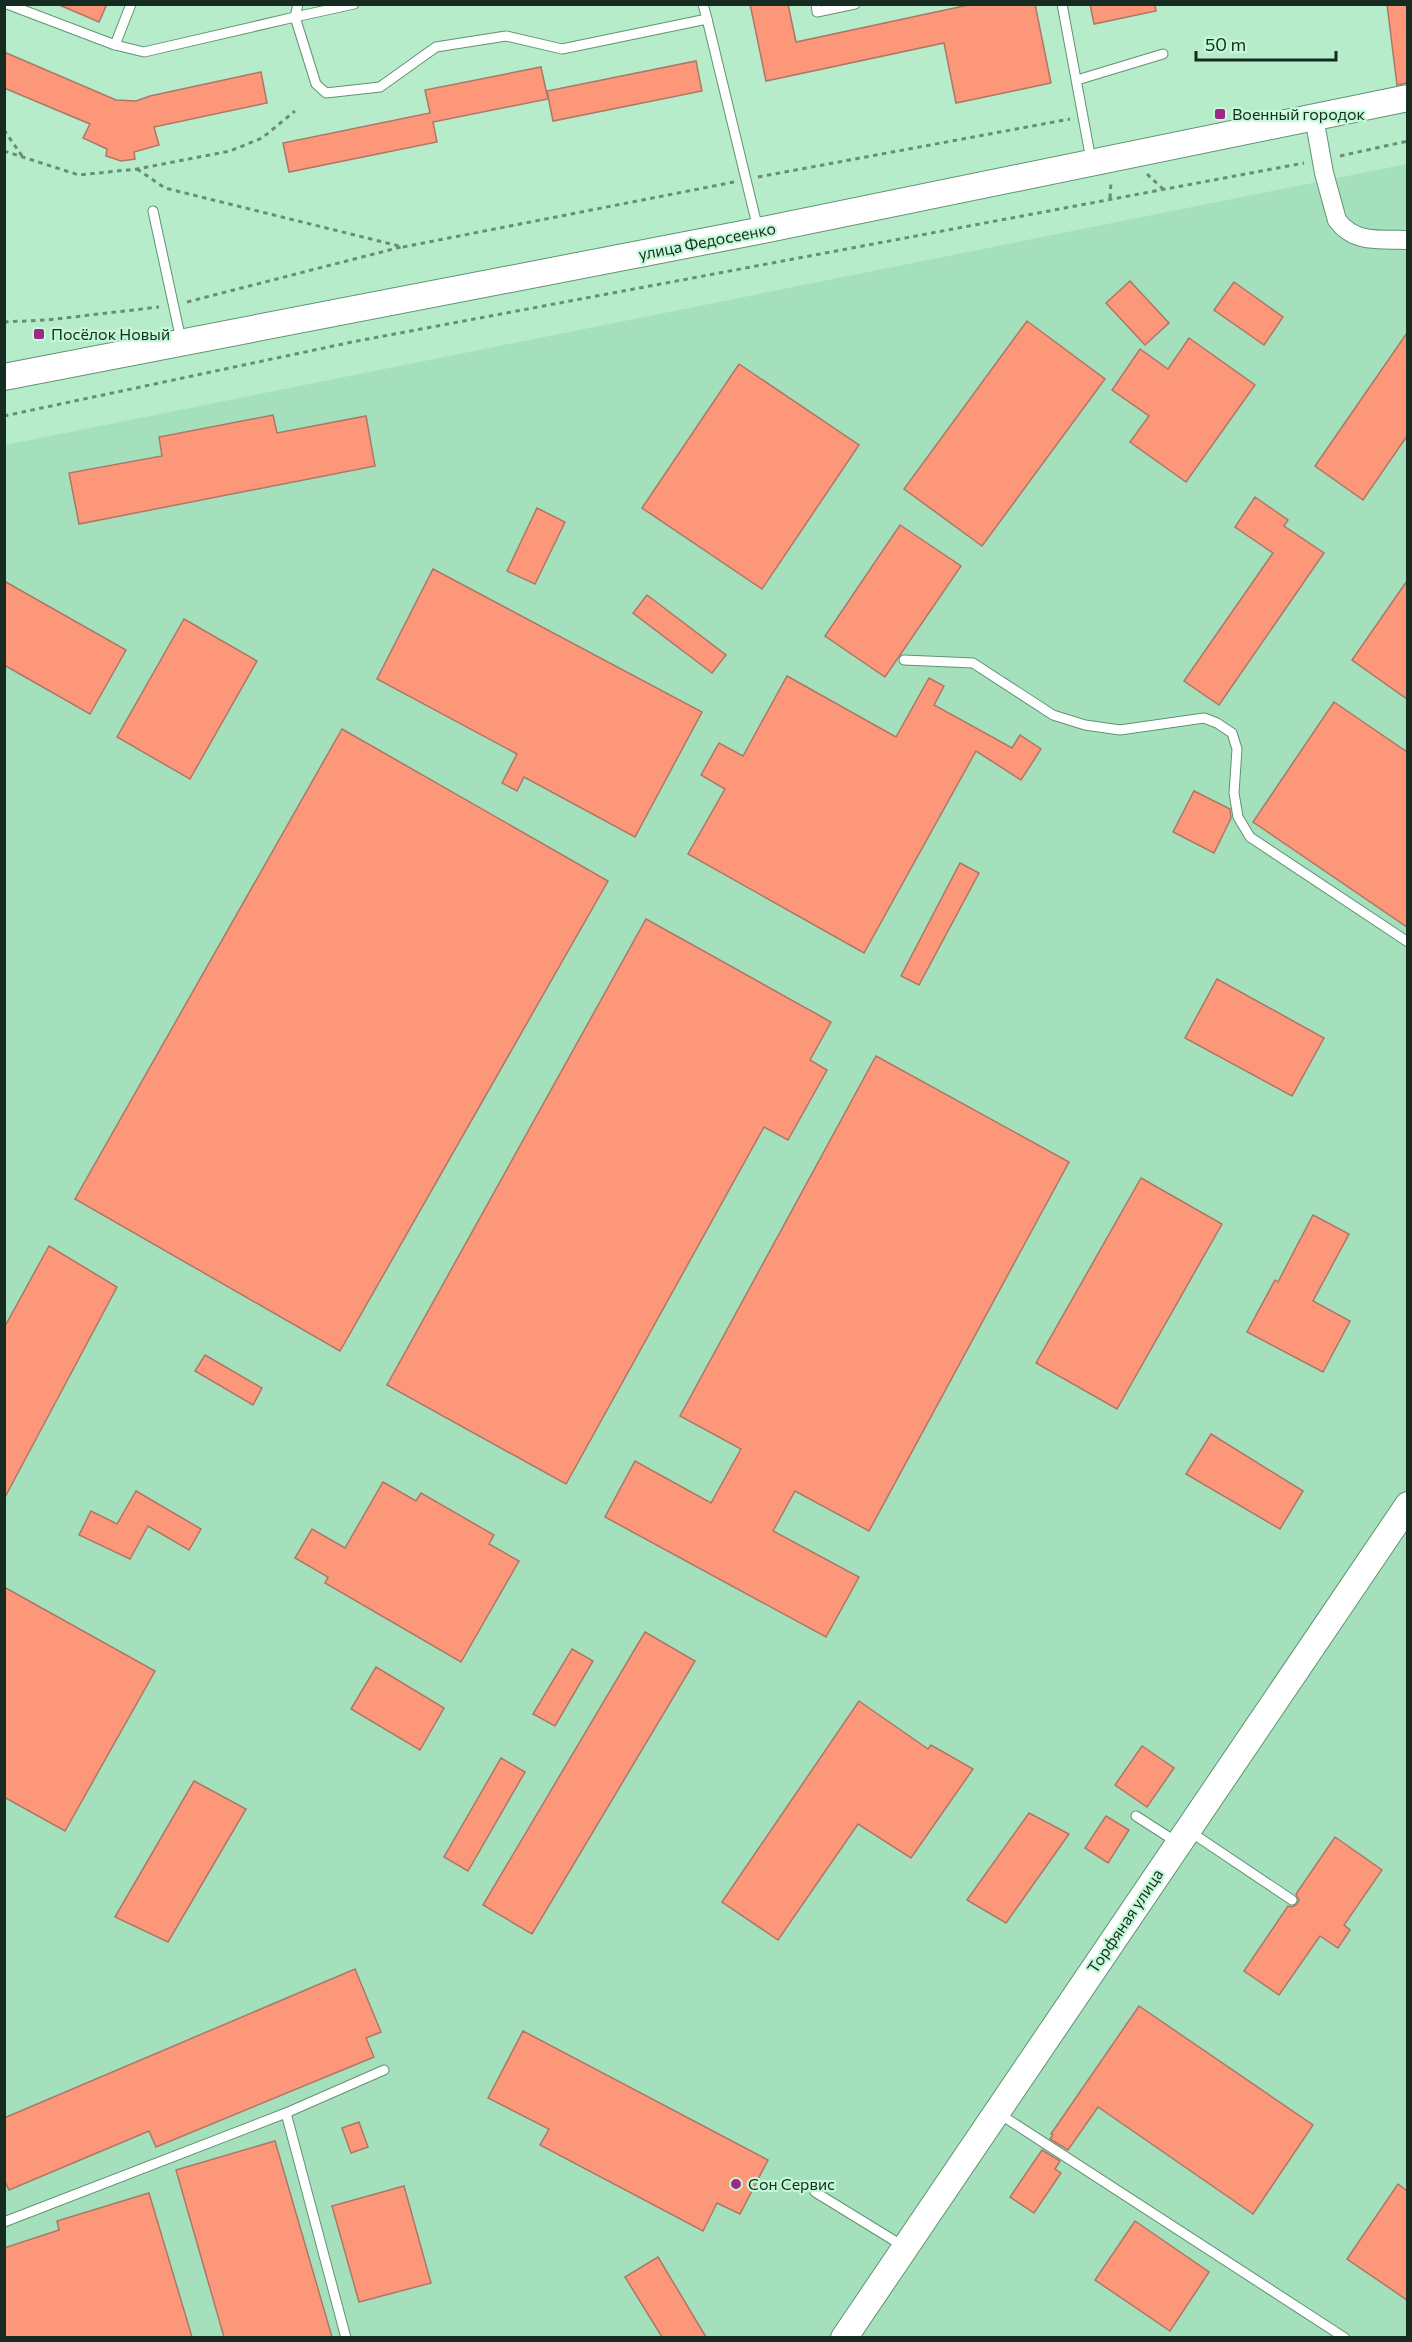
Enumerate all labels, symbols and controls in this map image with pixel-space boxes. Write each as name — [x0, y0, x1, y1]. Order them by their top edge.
scale bar — [1196, 24, 1336, 62]
text: 50 m — [1205, 33, 1246, 55]
place label: Военный городок — [1232, 104, 1366, 123]
marker: Военный городок — [1213, 107, 1227, 121]
street label: улица Федосеенко — [637, 218, 777, 263]
place label: Посёлок Новый — [51, 324, 170, 343]
marker: Посёлок Новый — [32, 327, 46, 341]
street label: Торфяная улица — [1083, 1865, 1166, 1976]
place label: Сон Сервис — [748, 2174, 835, 2193]
marker: Сон Сервис — [729, 2177, 743, 2191]

